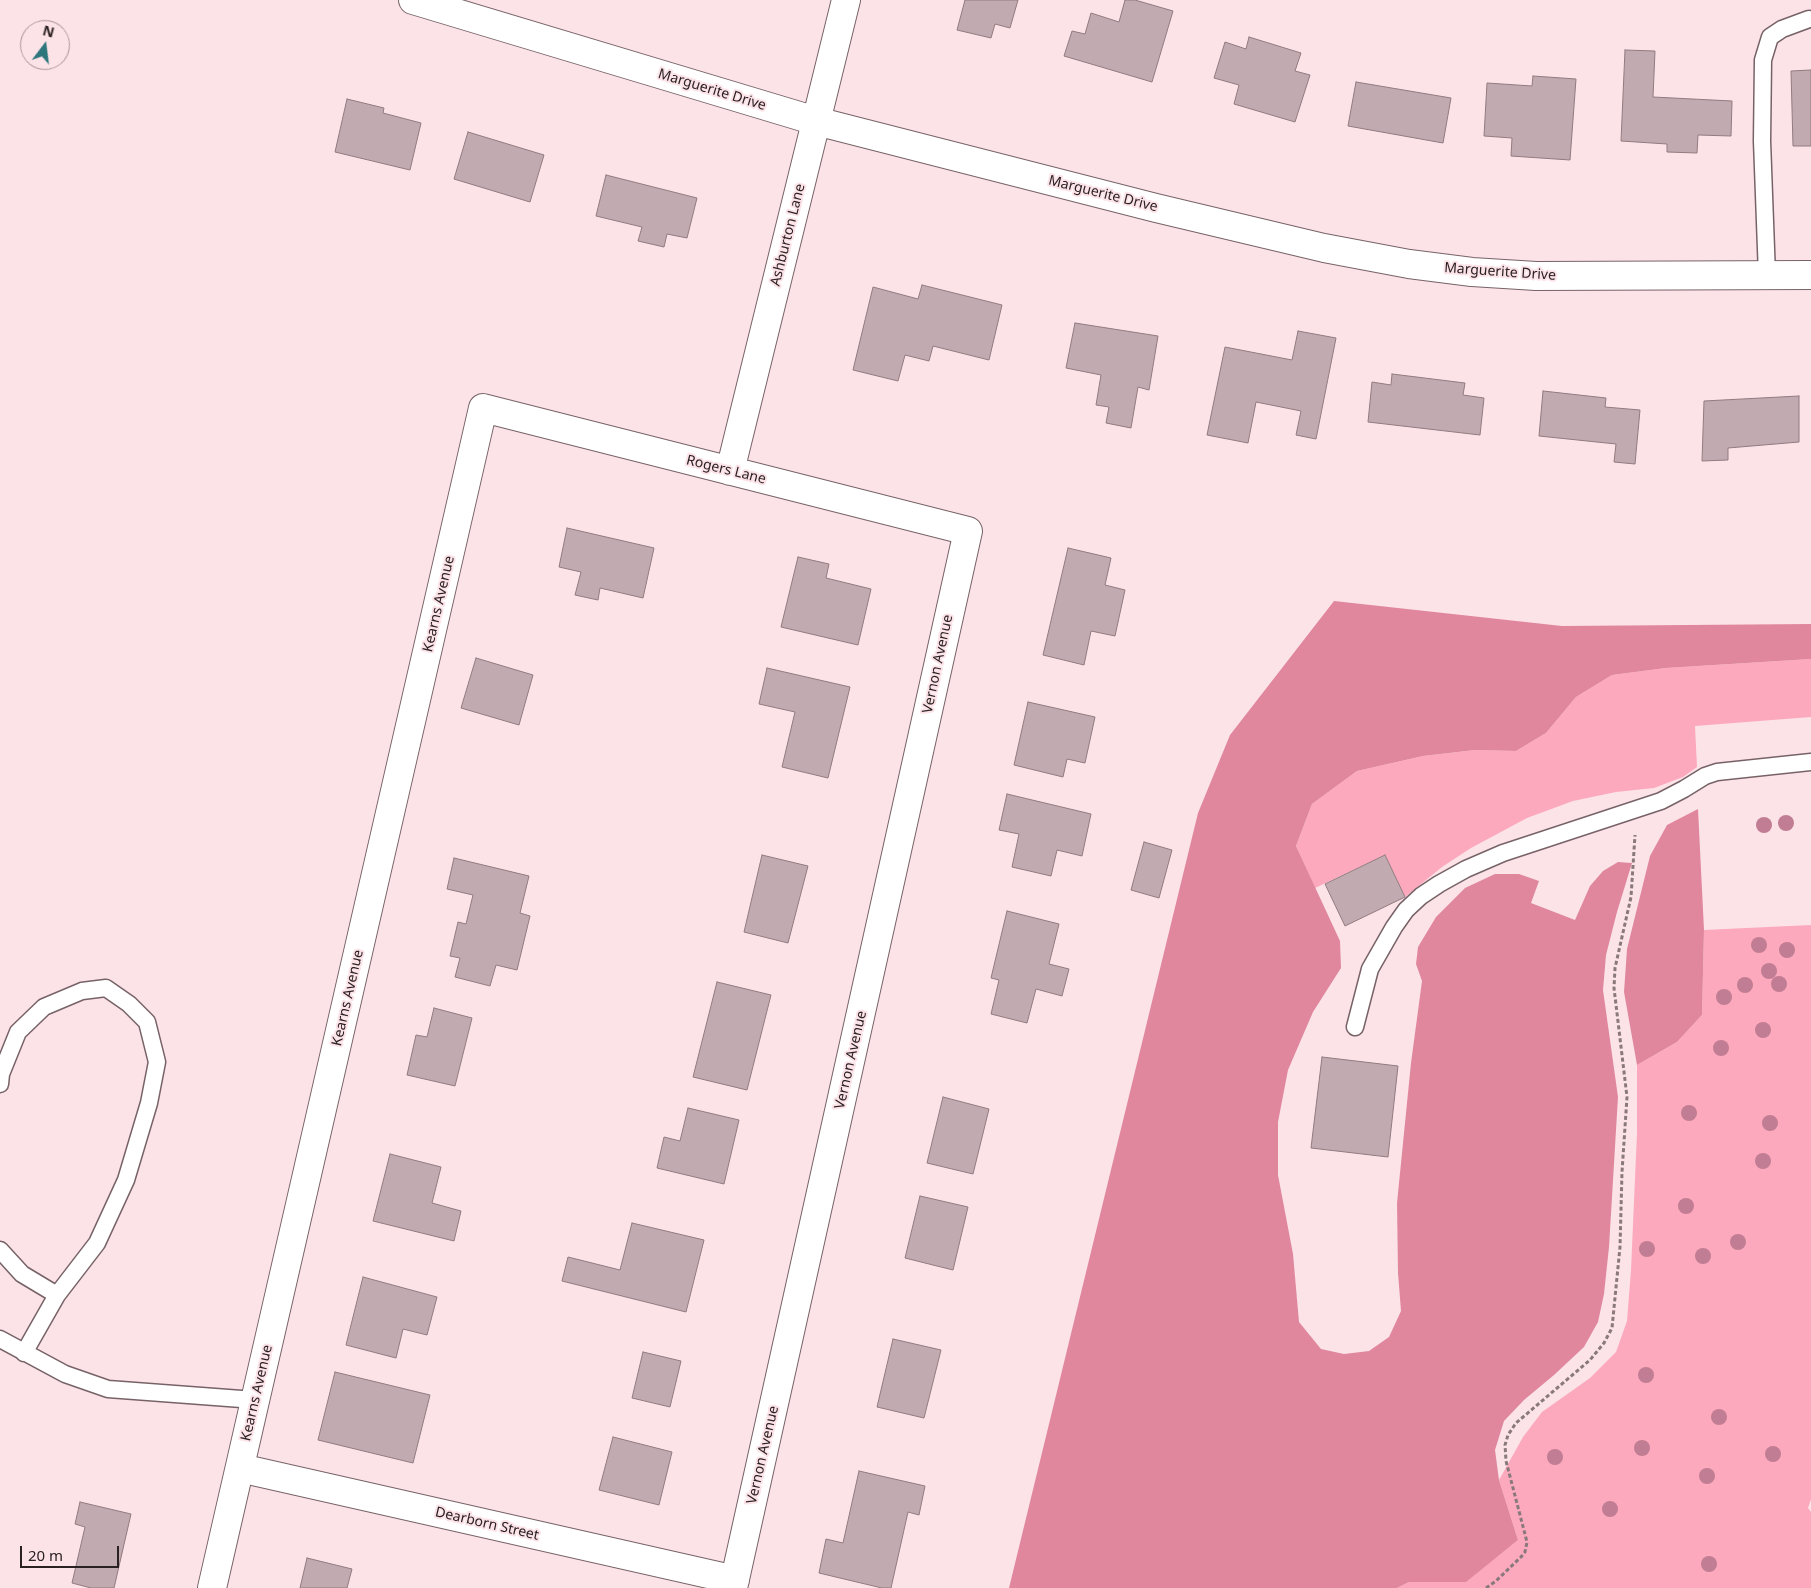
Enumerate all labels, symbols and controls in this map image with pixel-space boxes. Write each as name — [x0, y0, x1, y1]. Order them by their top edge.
north arrow — [20, 20, 70, 70]
text: N — [41, 20, 57, 42]
street label: Marguerite Drive — [656, 66, 768, 114]
street label: Marguerite Drive — [1047, 172, 1159, 216]
street label: Ashburton Lane — [767, 182, 809, 288]
street label: Marguerite Drive — [1444, 260, 1556, 284]
street label: Rogers Lane — [684, 452, 768, 488]
street label: Kearns Avenue — [420, 554, 458, 654]
street label: Vernon Avenue — [919, 613, 957, 715]
street label: Kearns Avenue — [329, 948, 367, 1048]
street label: Vernon Avenue — [832, 1009, 870, 1111]
street label: Kearns Avenue — [238, 1343, 276, 1443]
street label: Vernon Avenue — [744, 1404, 782, 1506]
street label: Dearborn Street — [433, 1504, 541, 1544]
scale bar — [22, 1536, 121, 1568]
text: 20 m — [28, 1545, 63, 1565]

